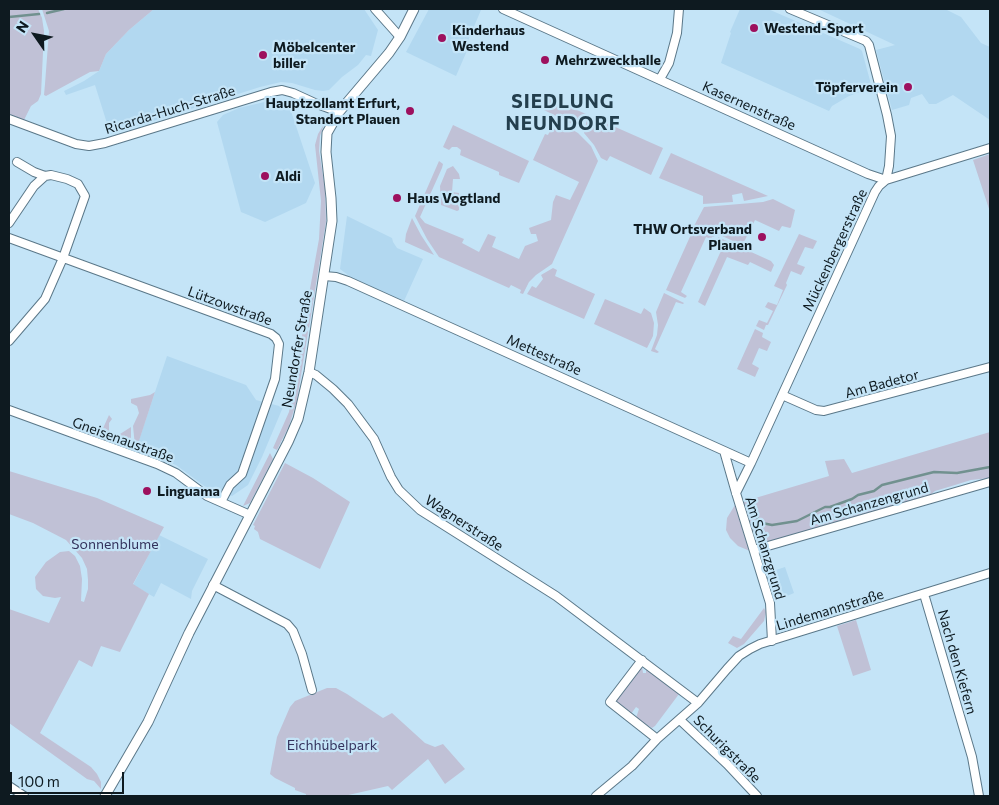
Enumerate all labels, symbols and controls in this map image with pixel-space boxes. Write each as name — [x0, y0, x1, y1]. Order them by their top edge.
north arrow — [10, 10, 60, 60]
text: N — [12, 18, 32, 36]
place label: Westend-Sport — [764, 20, 864, 36]
place label: Kinderhaus Westend — [452, 22, 525, 54]
marker: Westend-Sport — [748, 22, 760, 34]
marker: Kinderhaus Westend — [436, 32, 448, 44]
place label: Möbelcenter biller — [273, 39, 356, 72]
marker: Möbelcenter biller — [257, 49, 269, 61]
place label: Mehrzweckhalle — [555, 52, 661, 68]
marker: Mehrzweckhalle — [539, 54, 551, 66]
street label: Kasernenstraße — [700, 78, 798, 134]
place label: Töpferverein — [815, 79, 898, 95]
marker: Töpferverein — [902, 81, 914, 93]
street label: Ricarda-Huch-Straße — [103, 82, 237, 138]
district label: SIEDLUNG NEUNDORF — [504, 91, 622, 135]
place label: Hauptzollamt Erfurt, Standort Plauen — [266, 95, 400, 128]
marker: Hauptzollamt Erfurt, Standort Plauen — [404, 105, 416, 117]
place label: Aldi — [275, 168, 301, 184]
marker: Aldi — [259, 170, 271, 182]
street label: Mückenbergerstraße — [799, 186, 871, 314]
place label: Haus Vogtland — [407, 190, 500, 206]
marker: Haus Vogtland — [391, 192, 403, 204]
place label: THW Ortsverband Plauen — [633, 221, 752, 253]
marker: THW Ortsverband Plauen — [756, 231, 768, 243]
street label: Lützowstraße — [186, 283, 274, 329]
street label: Neundorfer Straße — [278, 289, 316, 409]
street label: Mettestraße — [504, 331, 584, 379]
street label: Am Badetor — [843, 366, 921, 402]
street label: Gneisenaustraße — [70, 414, 176, 466]
street label: Am Schanzengrund — [808, 479, 930, 529]
place label: Linguama — [157, 483, 220, 499]
marker: Linguama — [141, 485, 153, 497]
street label: Wagnerstraße — [422, 491, 506, 555]
street label: Am Schanzgrund — [741, 494, 789, 602]
park label: Sonnenblume — [71, 536, 159, 552]
street label: Lindemannstraße — [774, 586, 886, 634]
street label: Nach den Kiefern — [934, 608, 980, 716]
street label: Schurigstraße — [690, 712, 764, 786]
park label: Eichhübelpark — [287, 737, 377, 753]
scale bar — [12, 762, 126, 794]
text: 100 m — [18, 772, 60, 790]

